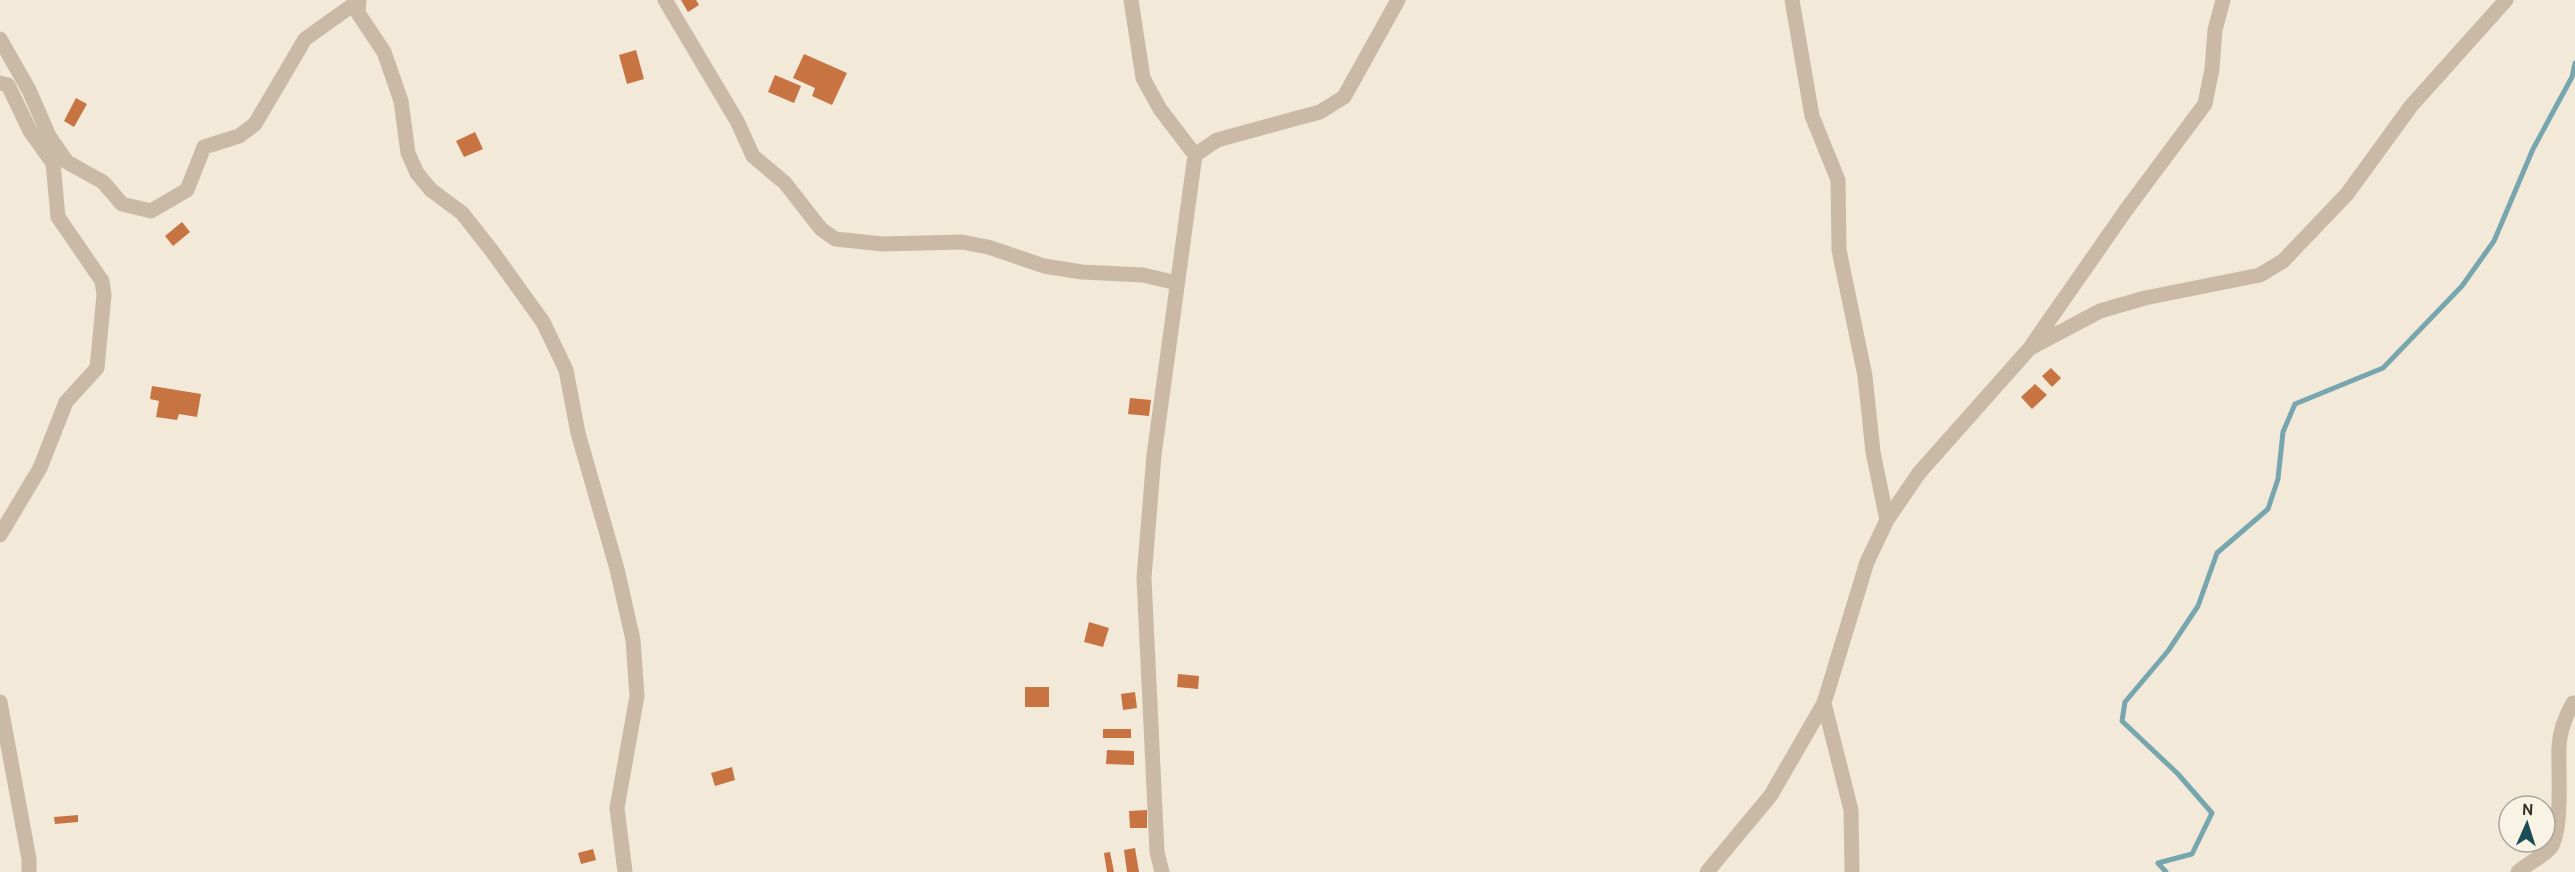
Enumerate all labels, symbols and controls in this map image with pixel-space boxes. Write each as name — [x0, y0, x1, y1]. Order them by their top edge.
north arrow — [2497, 794, 2557, 854]
text: N — [2522, 800, 2534, 819]

